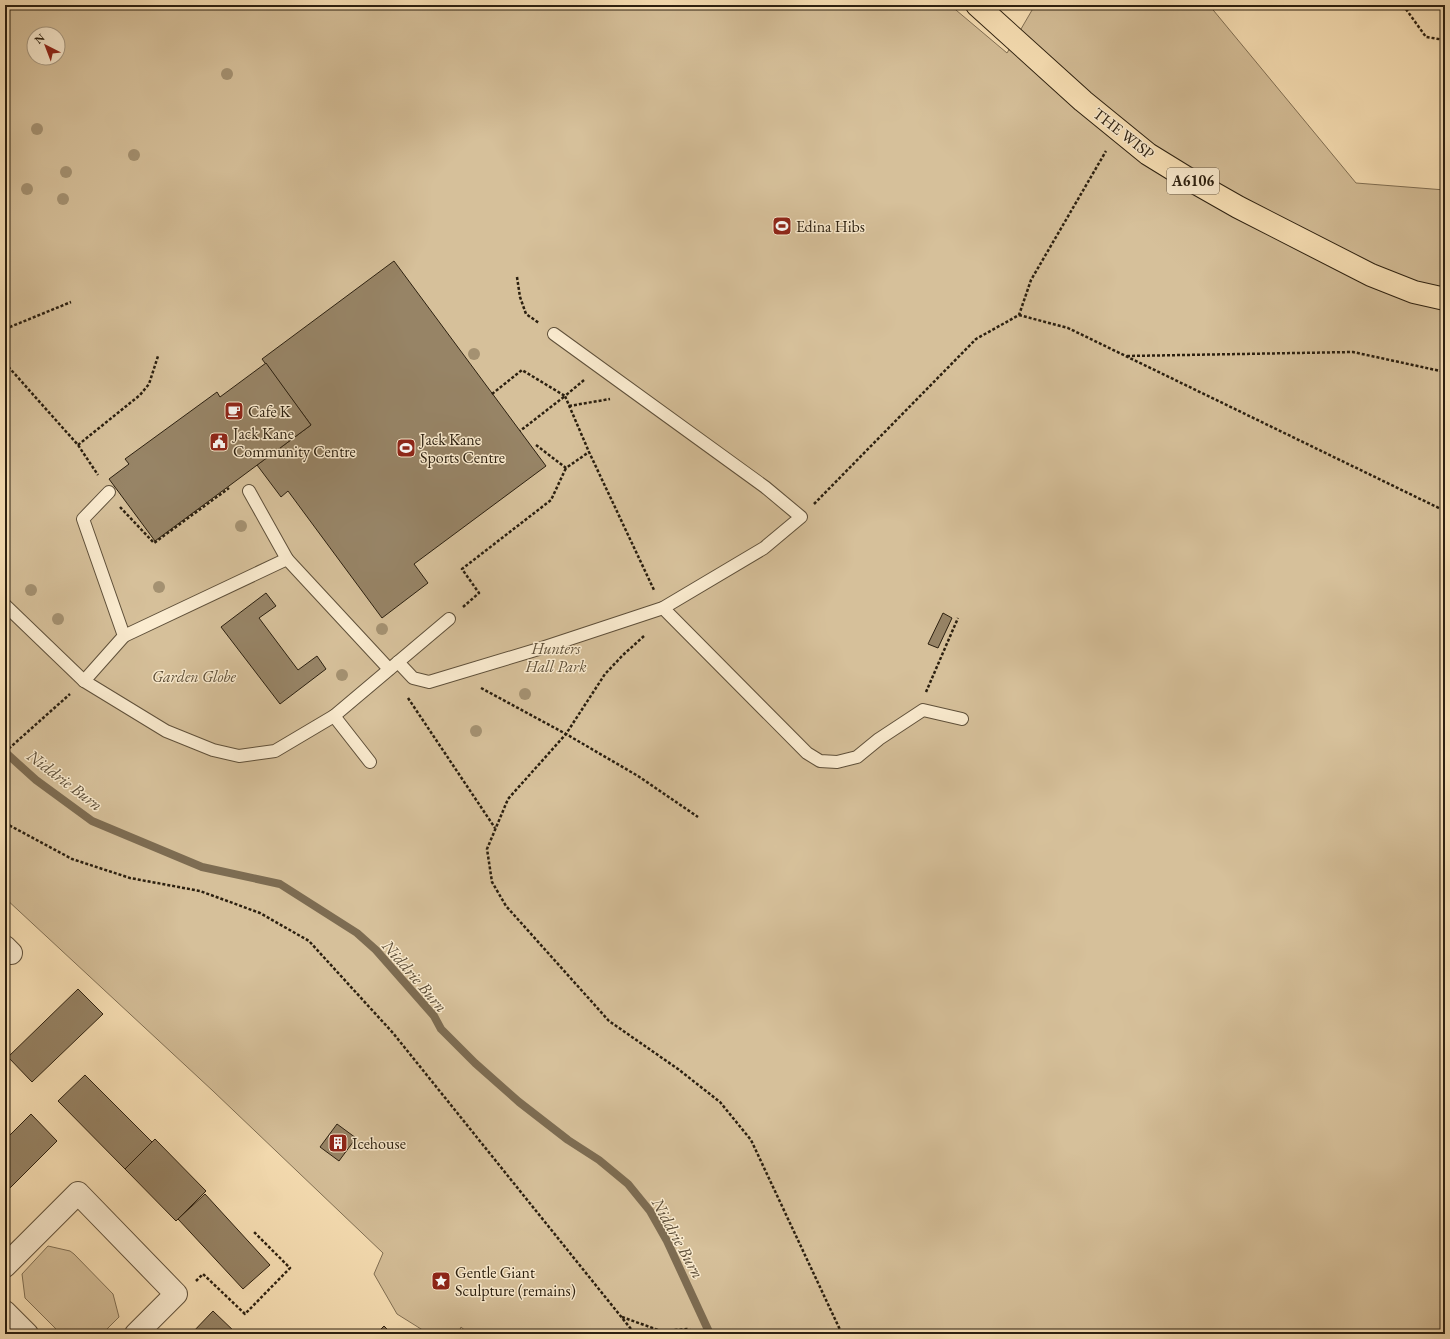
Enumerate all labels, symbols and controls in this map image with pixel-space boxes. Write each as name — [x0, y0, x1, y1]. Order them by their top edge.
north arrow — [26, 26, 66, 66]
text: N — [31, 30, 47, 47]
street label: THE WISP — [1089, 103, 1159, 164]
road number: A6106 — [1167, 168, 1219, 194]
sports icon: Edina Hibs — [771, 215, 793, 237]
place label: Edina Hibs — [796, 216, 865, 237]
cafe icon: Cafe K — [223, 400, 245, 422]
place label: Cafe K — [248, 401, 292, 422]
place label: Jack Kane Community Centre — [231, 423, 356, 462]
place label: Jack Kane Sports Centre — [418, 429, 505, 468]
public building icon: Jack Kane Community Centre — [208, 431, 230, 453]
sports icon: Jack Kane Sports Centre — [395, 437, 417, 459]
park label: Hunters Hall Park — [525, 638, 587, 677]
park label: Garden Globe — [152, 666, 236, 687]
water label: Niddrie Burn — [22, 744, 107, 816]
water label: Niddrie Burn — [377, 934, 453, 1017]
building icon: Icehouse — [327, 1132, 349, 1154]
place label: Icehouse — [352, 1133, 406, 1154]
water label: Niddrie Burn — [646, 1193, 709, 1282]
place label: Gentle Giant Sculpture (remains) — [455, 1262, 576, 1301]
place icon: Gentle Giant Sculpture (remains) — [430, 1270, 452, 1292]

